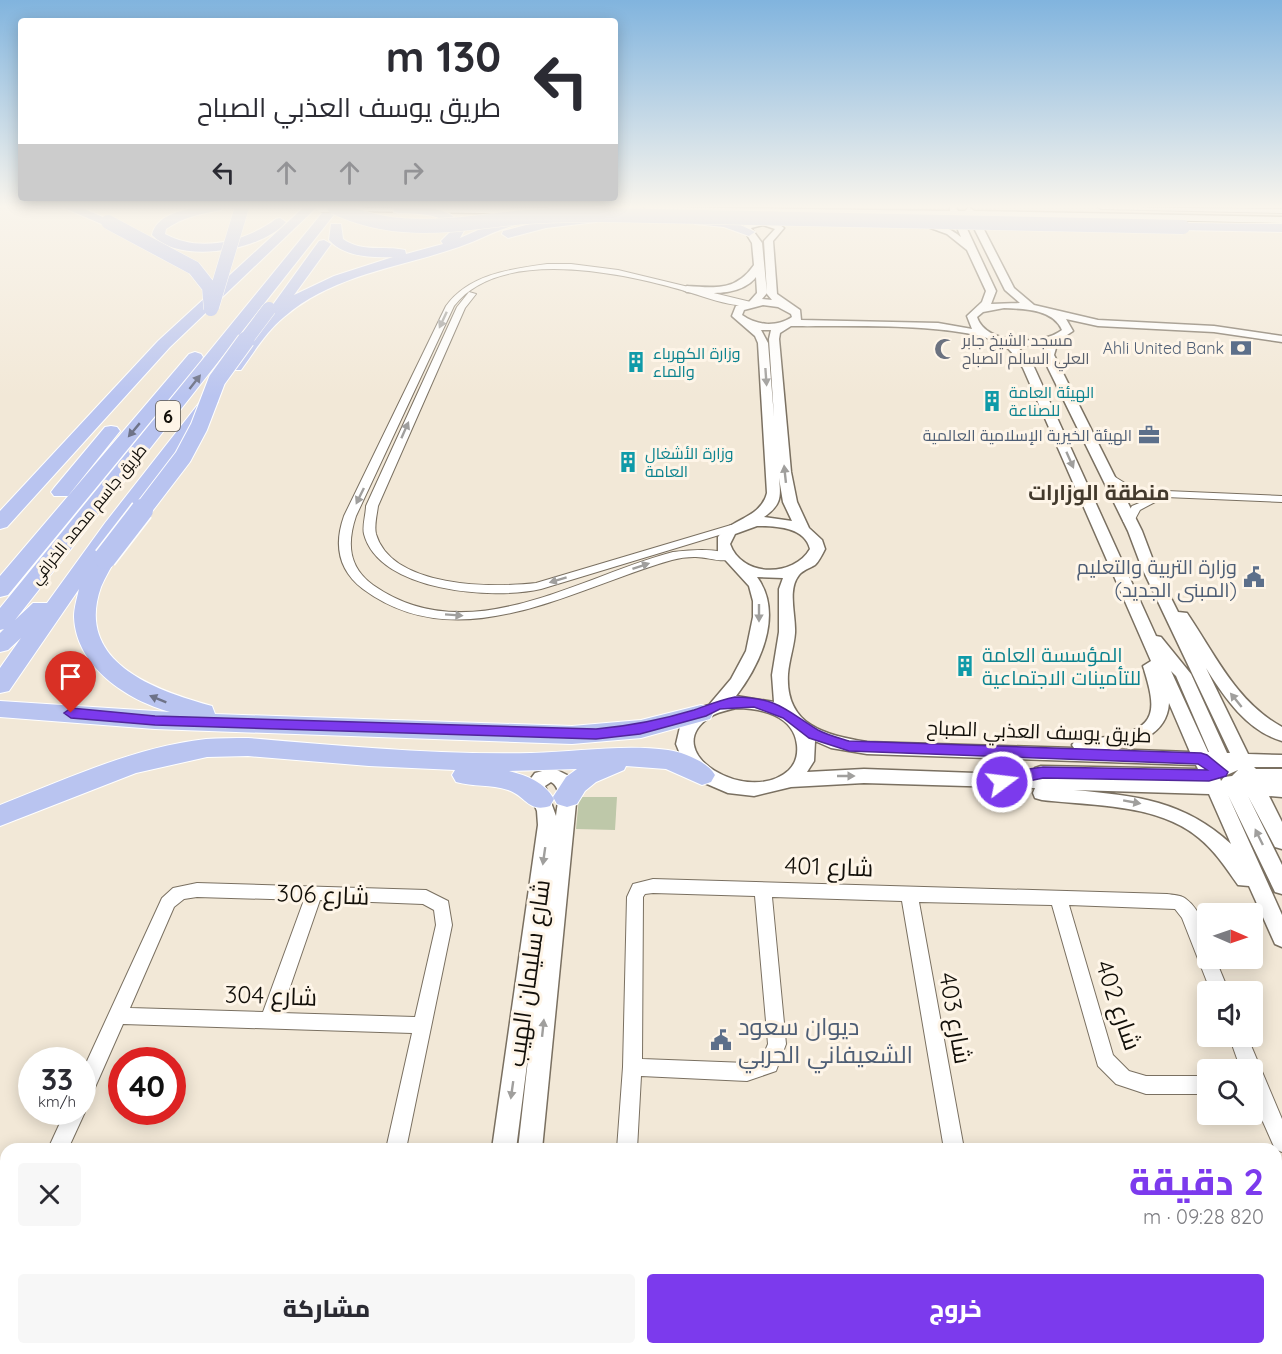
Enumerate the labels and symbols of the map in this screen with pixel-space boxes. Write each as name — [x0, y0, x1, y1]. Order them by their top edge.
one-way arrow — [439, 311, 448, 328]
place label: مسجد الشيخ جابر العلي السالم الصباح — [961, 330, 1090, 372]
bank icon: Ahli United Bank — [1229, 336, 1253, 360]
mosque icon: مسجد الشيخ جابر العلي السالم الصباح — [933, 337, 957, 361]
place label: Ahli United Bank — [1103, 338, 1224, 358]
place label: وزارة الكهرباء والماء — [653, 343, 740, 381]
building icon: وزارة الكهرباء والماء — [624, 350, 648, 374]
one-way arrow — [761, 367, 770, 386]
one-way arrow — [189, 374, 201, 389]
place label: الهيئة العامة للصناعة — [1009, 382, 1094, 420]
building icon: الهيئة العامة للصناعة — [980, 389, 1004, 413]
road number: 6 — [156, 401, 180, 431]
one-way arrow — [400, 421, 410, 439]
one-way arrow — [128, 422, 140, 437]
office icon: الهيئة الخيرية الإسلامية العالمية — [1137, 423, 1161, 447]
place label: الهيئة الخيرية الإسلامية العالمية — [923, 425, 1132, 446]
street label: طريق جاسم محمد الخرافي — [25, 440, 154, 591]
place label: وزارة الأشغال العامة — [645, 443, 734, 481]
building icon: وزارة الأشغال العامة — [616, 450, 640, 474]
one-way arrow — [1065, 451, 1075, 469]
one-way arrow — [781, 464, 790, 483]
district label: منطقة الوزارات — [1028, 479, 1170, 506]
one-way arrow — [356, 488, 365, 505]
place label: وزارة التربية والتعليم (المبنى الجديد) — [1076, 554, 1237, 603]
one-way arrow — [632, 561, 650, 571]
public building icon: وزارة التربية والتعليم (المبنى الجديد) — [1242, 565, 1266, 589]
one-way arrow — [549, 576, 567, 585]
one-way arrow — [754, 604, 764, 623]
one-way arrow — [444, 611, 463, 620]
place label: المؤسسة العامة للتأمينات الاجتماعية — [982, 642, 1141, 690]
pin — [45, 651, 96, 713]
building icon: المؤسسة العامة للتأمينات الاجتماعية — [953, 654, 977, 678]
one-way arrow — [1231, 692, 1243, 707]
one-way arrow — [149, 694, 167, 703]
street label: طريق يوسف العذبي الصباح — [926, 715, 1152, 751]
position arrow — [970, 750, 1034, 814]
one-way arrow — [837, 771, 856, 781]
one-way arrow — [1123, 798, 1142, 807]
one-way arrow — [1254, 829, 1263, 846]
one-way arrow — [540, 846, 549, 865]
street label: شارع 401 — [784, 849, 874, 885]
street label: شارع 306 — [276, 877, 370, 913]
street label: شارع سليمان الهيب — [500, 877, 558, 1069]
north arrow — [1197, 903, 1263, 969]
street label: شارع 402 — [1088, 956, 1148, 1055]
street label: شارع 403 — [931, 970, 979, 1067]
street label: شارع 304 — [224, 978, 318, 1014]
place label: ديوان سعود الشعيفاني الحربي — [738, 1011, 913, 1074]
one-way arrow — [538, 1019, 548, 1038]
public building icon: ديوان سعود الشعيفاني الحربي — [709, 1028, 733, 1052]
speed limit sign: 40 — [108, 1047, 186, 1125]
one-way arrow — [507, 1081, 516, 1100]

